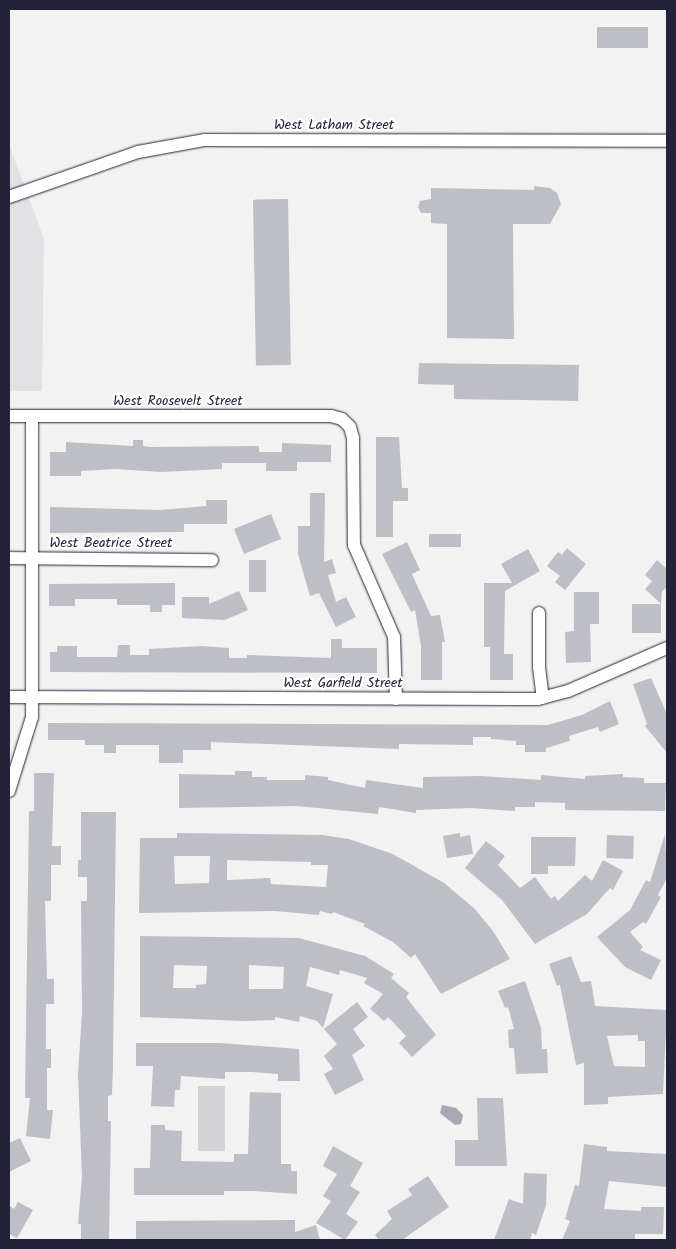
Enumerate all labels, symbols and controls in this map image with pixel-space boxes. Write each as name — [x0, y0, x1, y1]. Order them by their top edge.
street label: West Latham Street — [274, 117, 394, 133]
street label: West Roosevelt Street — [113, 393, 243, 409]
street label: West Beatrice Street — [49, 535, 173, 551]
street label: West Garfield Street — [283, 675, 403, 691]

